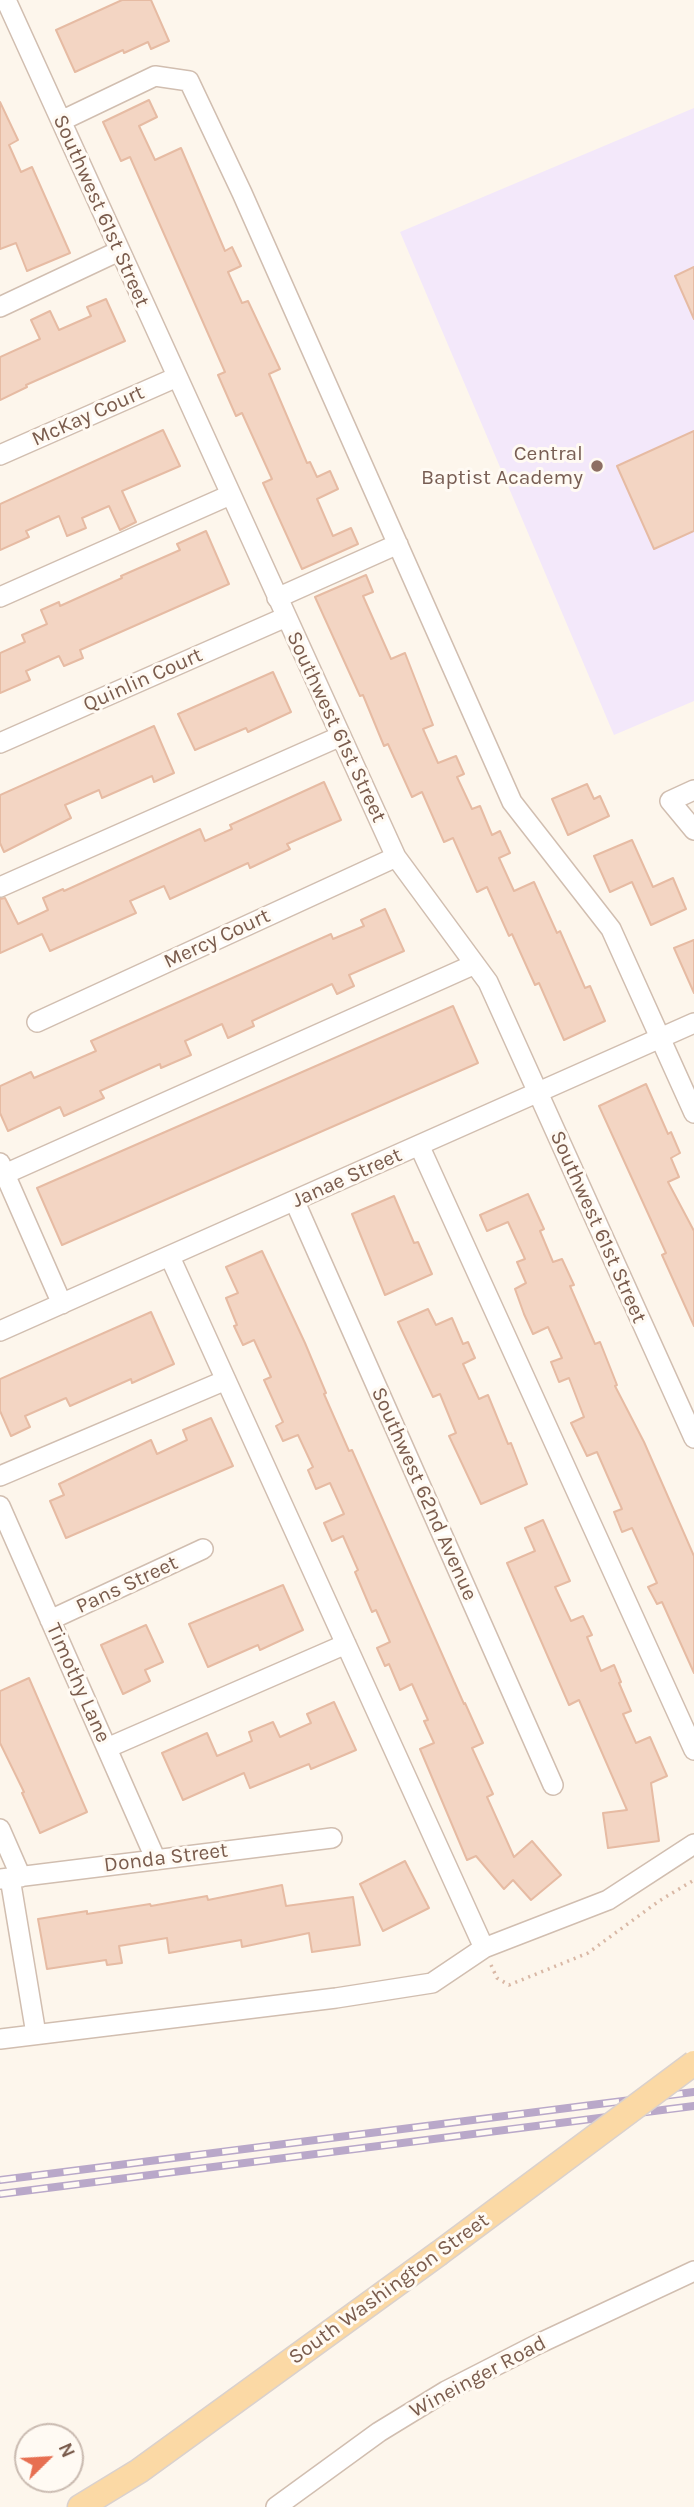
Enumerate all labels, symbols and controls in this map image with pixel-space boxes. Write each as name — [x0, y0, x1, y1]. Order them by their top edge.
street label: Southwest 61st Street — [47, 111, 155, 311]
street label: McKay Court — [28, 380, 148, 452]
place label: Central Baptist Academy — [421, 441, 583, 491]
marker: Central Baptist Academy — [589, 458, 605, 474]
street label: Southwest 61st Street — [281, 627, 391, 827]
street label: Quinlin Court — [80, 643, 206, 717]
street label: Mercy Court — [160, 903, 274, 975]
street label: Southwest 61st Street — [544, 1127, 652, 1327]
street label: Janae Street — [288, 1143, 406, 1213]
street label: Southwest 62nd Avenue — [366, 1383, 482, 1605]
street label: Pans Street — [72, 1550, 182, 1620]
street label: Timothy Lane — [40, 1619, 116, 1747]
street label: Donda Street — [103, 1838, 229, 1878]
street label: South Washington Street — [284, 2208, 494, 2370]
street label: Wineinger Road — [405, 2330, 551, 2424]
north arrow — [14, 2423, 84, 2493]
text: N — [54, 2440, 79, 2461]

